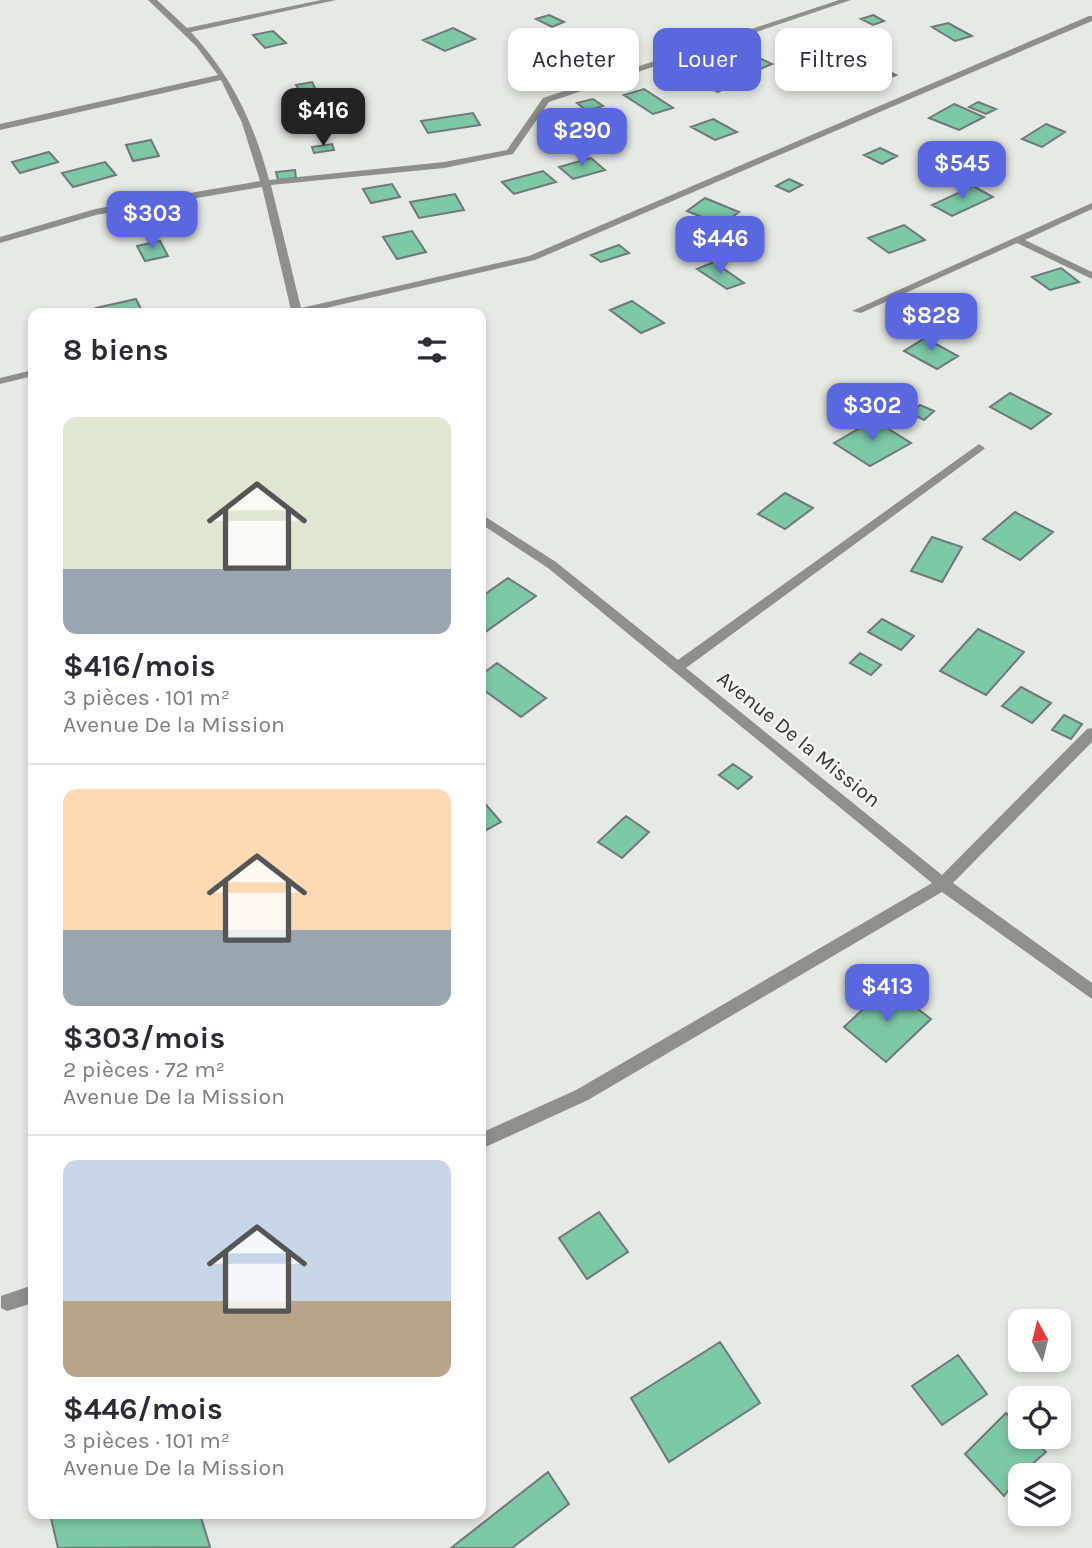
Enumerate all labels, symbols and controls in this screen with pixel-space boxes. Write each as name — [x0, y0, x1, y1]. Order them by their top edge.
chip: Acheter — [508, 28, 639, 91]
chip: Louer — [653, 28, 761, 91]
chip: Filtres — [775, 28, 892, 91]
pin: $416 — [282, 88, 364, 148]
text: $416 — [297, 97, 349, 124]
pin: $290 — [541, 108, 623, 168]
text: $290 — [553, 117, 611, 144]
pin: $545 — [921, 142, 1003, 201]
text: $545 — [934, 150, 990, 177]
pin: $303 — [111, 191, 193, 251]
text: $303 — [122, 200, 182, 227]
pin: $446 — [679, 216, 761, 276]
text: $446 — [691, 225, 749, 252]
pin: $828 — [890, 294, 972, 353]
text: $828 — [901, 302, 961, 329]
icon: filters — [413, 331, 451, 369]
text: 8 biens — [63, 332, 169, 368]
pin: $302 — [831, 384, 913, 443]
text: $302 — [843, 392, 901, 419]
icon: home — [194, 463, 320, 589]
text: $416/mois — [63, 648, 216, 684]
street label: Avenue De la Mission — [713, 666, 885, 812]
text: 3 pièces · 101 m² — [63, 684, 230, 711]
text: Avenue De la Mission — [63, 711, 285, 738]
icon: home — [194, 835, 320, 961]
pin: $413 — [846, 964, 928, 1024]
text: $413 — [861, 973, 913, 1000]
text: $303/mois — [63, 1020, 225, 1056]
text: 2 pièces · 72 m² — [63, 1056, 225, 1083]
text: Avenue De la Mission — [63, 1083, 285, 1110]
icon: home — [194, 1206, 320, 1332]
north arrow — [1008, 1309, 1071, 1372]
map controls — [1008, 1309, 1071, 1526]
button: locate — [1008, 1386, 1071, 1449]
text: $446/mois — [63, 1391, 223, 1427]
text: 3 pièces · 101 m² — [63, 1427, 230, 1454]
text: Avenue De la Mission — [63, 1454, 285, 1481]
button: layers — [1008, 1463, 1071, 1526]

